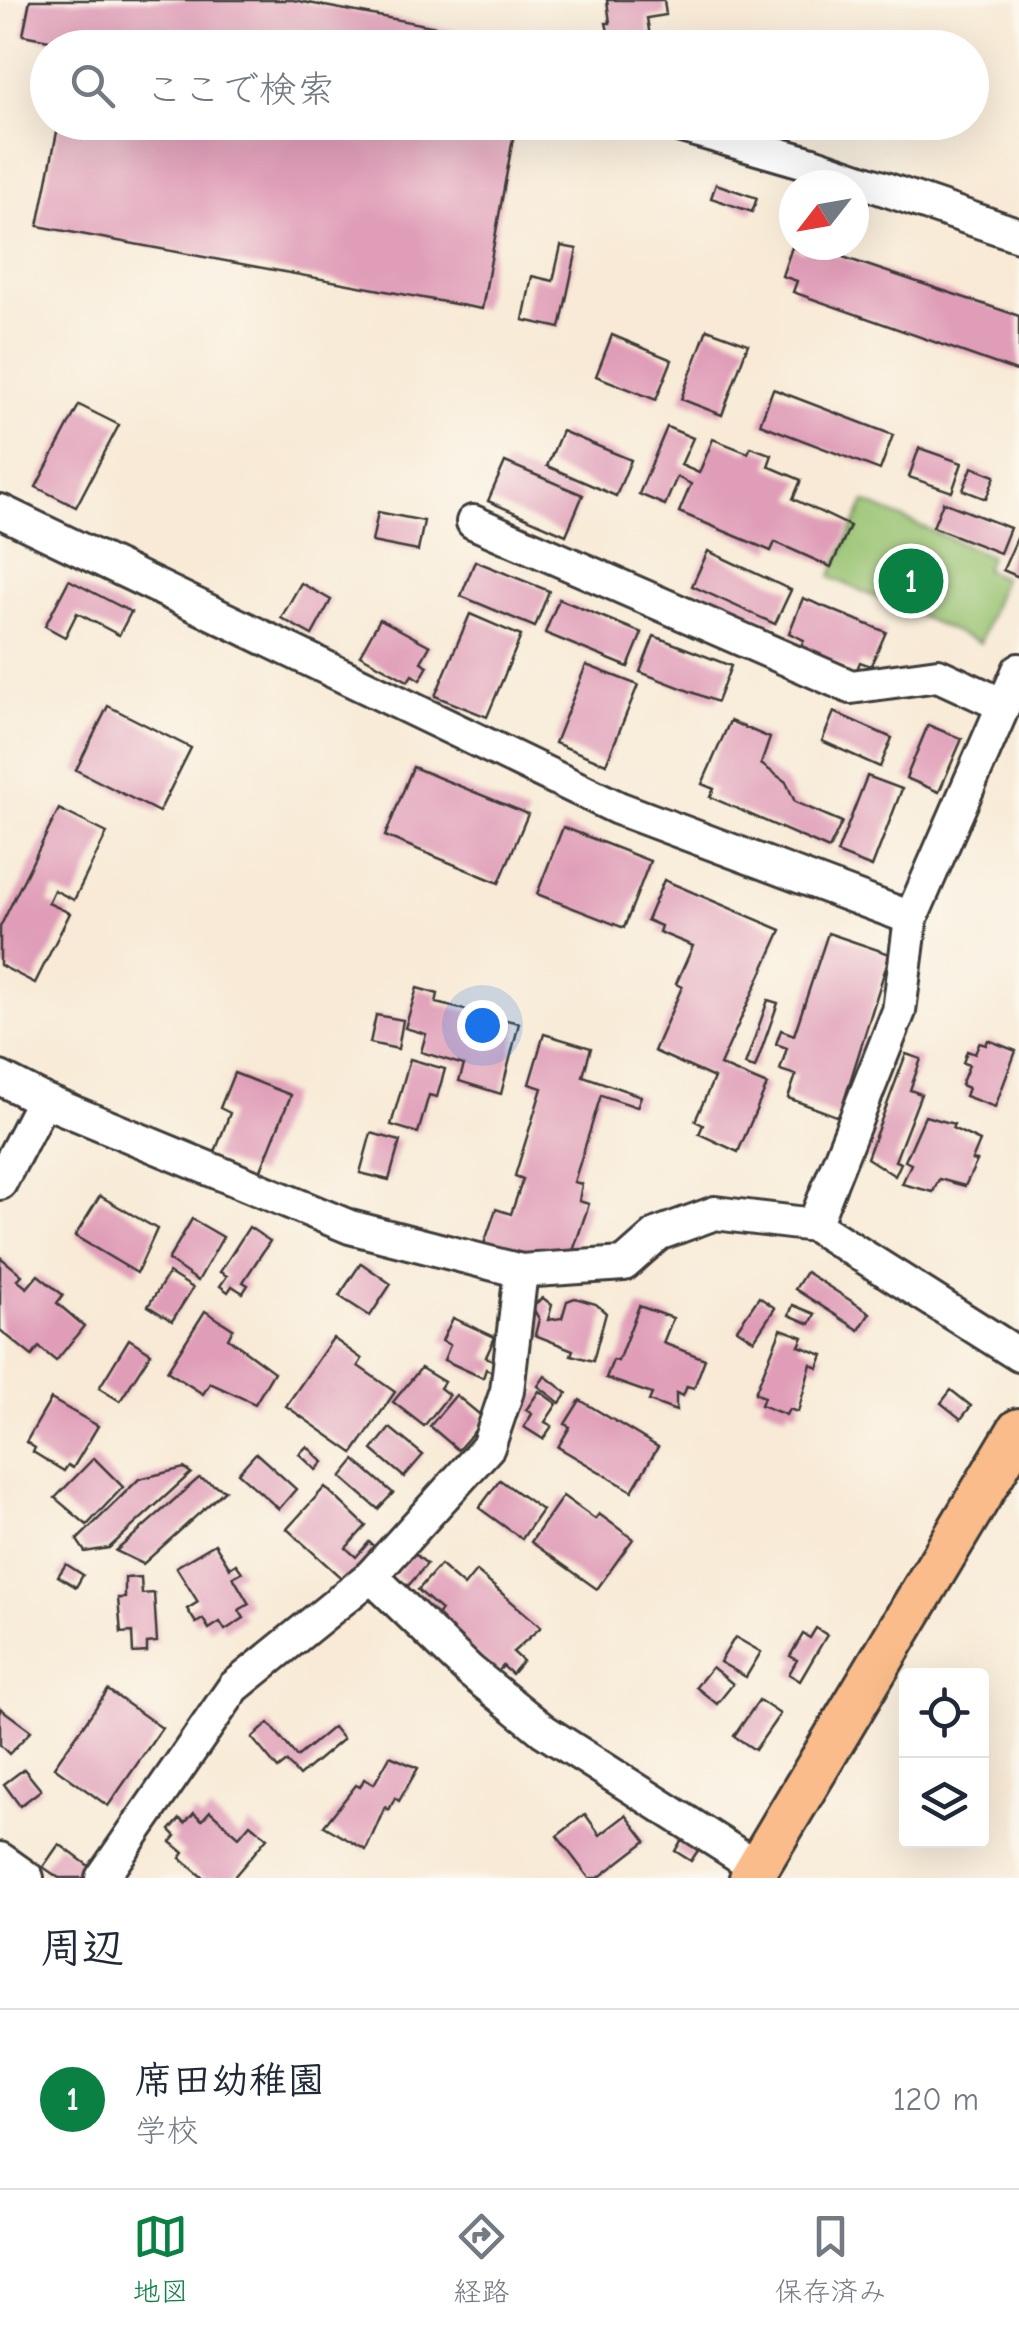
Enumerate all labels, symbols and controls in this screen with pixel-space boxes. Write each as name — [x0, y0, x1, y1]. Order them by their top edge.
search box — [30, 30, 989, 140]
icon: search — [65, 58, 120, 113]
text: ここで検索 — [145, 68, 335, 112]
north arrow — [779, 170, 869, 260]
pin: 1 — [878, 544, 944, 618]
your location — [457, 1000, 508, 1051]
map controls — [899, 1668, 989, 1848]
button: locate — [899, 1668, 989, 1758]
button: layers — [899, 1758, 989, 1848]
text: 周辺 — [40, 1924, 124, 1973]
text: 席田幼稚園 — [135, 2059, 325, 2103]
text: 1 — [66, 2081, 79, 2118]
text: 120 m — [893, 2081, 979, 2118]
text: 学校 — [135, 2112, 199, 2149]
tab: 地図 — [132, 2209, 189, 2309]
tab: 経路 — [453, 2209, 510, 2309]
tab: 保存済み — [774, 2209, 887, 2309]

